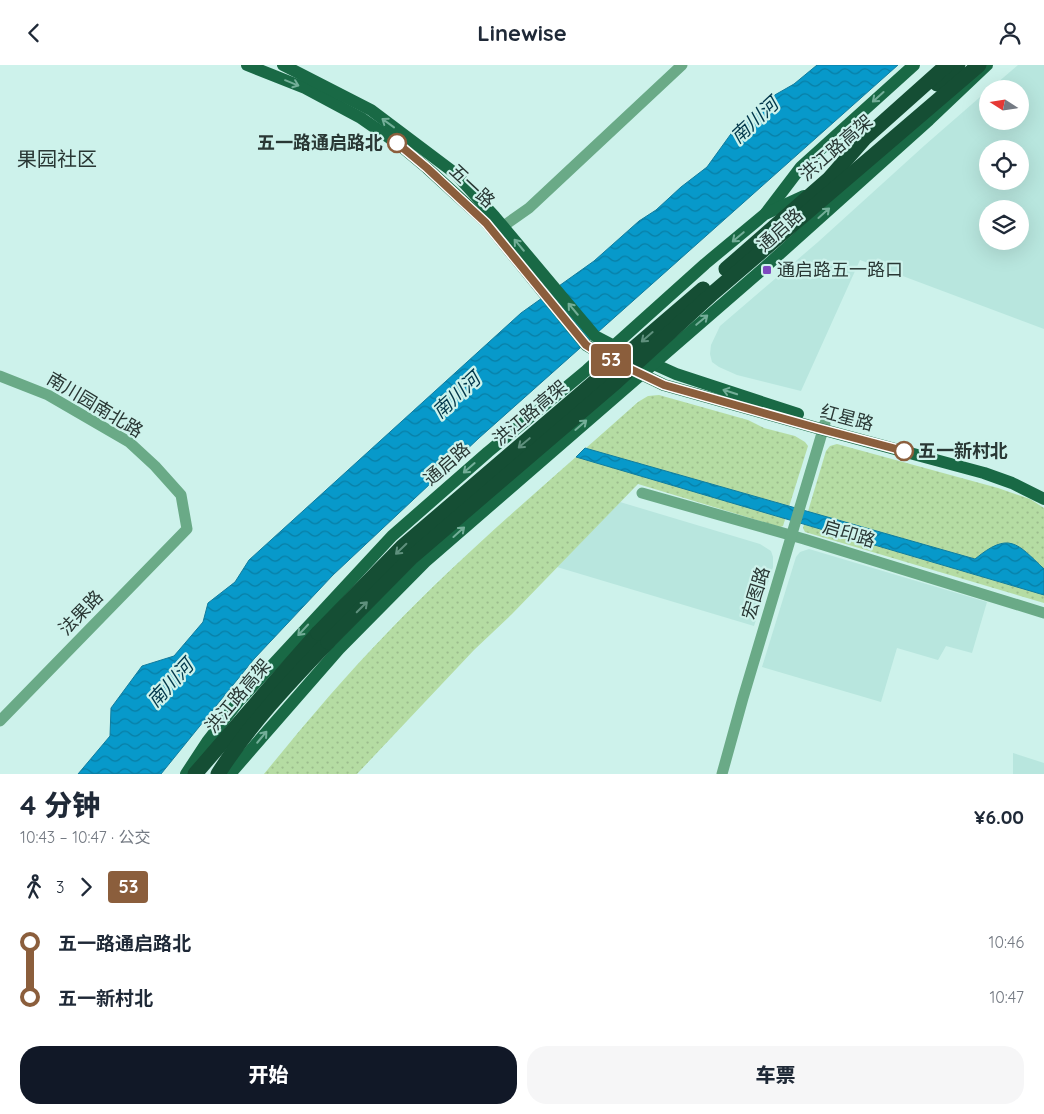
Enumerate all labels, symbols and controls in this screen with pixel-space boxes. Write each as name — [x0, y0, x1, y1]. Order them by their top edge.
icon: back — [20, 19, 48, 47]
text: Linewise — [477, 19, 567, 47]
icon: person — [996, 19, 1024, 47]
one-way arrow — [284, 79, 299, 88]
north arrow — [979, 80, 1029, 130]
map controls — [979, 80, 1029, 250]
water label: 南川河 — [725, 89, 786, 148]
one-way arrow — [872, 92, 885, 103]
street label: 洪江路高架 — [794, 109, 877, 186]
one-way arrow — [382, 117, 395, 128]
place label: 五一路通启路北 — [257, 131, 383, 154]
marker: 五一路通启路北 — [387, 133, 407, 153]
button: locate — [979, 140, 1029, 190]
district label: 果园社区 — [17, 146, 97, 171]
street label: 五一路 — [445, 159, 500, 212]
button: layers — [979, 200, 1029, 250]
street label: 通启路 — [752, 203, 807, 256]
one-way arrow — [818, 207, 831, 219]
one-way arrow — [732, 231, 745, 242]
one-way arrow — [513, 238, 524, 251]
place label: 通启路五一路口 — [777, 258, 903, 281]
marker: 通启路五一路口 — [761, 264, 773, 276]
one-way arrow — [567, 303, 578, 316]
one-way arrow — [695, 315, 708, 326]
one-way arrow — [641, 332, 654, 343]
line badge: 53 — [588, 344, 634, 376]
text: 53 — [601, 348, 621, 371]
water label: 南川河 — [427, 364, 488, 423]
street label: 南川园南北路 — [43, 367, 147, 442]
street label: 洪江路高架 — [488, 375, 572, 450]
one-way arrow — [723, 387, 738, 396]
street label: 红星路 — [818, 399, 876, 436]
one-way arrow — [575, 419, 588, 430]
street label: 通启路 — [419, 437, 475, 490]
one-way arrow — [518, 438, 531, 449]
place label: 五一新村北 — [918, 439, 1008, 462]
marker: 五一新村北 — [894, 441, 914, 461]
one-way arrow — [463, 462, 476, 473]
street label: 启印路 — [820, 515, 878, 552]
one-way arrow — [452, 527, 465, 538]
one-way arrow — [394, 543, 407, 555]
street label: 宏图路 — [737, 564, 774, 622]
street label: 法果路 — [54, 585, 108, 640]
one-way arrow — [356, 601, 368, 614]
one-way arrow — [297, 624, 309, 637]
water label: 南川河 — [142, 651, 201, 712]
street label: 洪江路高架 — [200, 654, 275, 738]
one-way arrow — [256, 731, 267, 744]
text: 4 分钟 — [20, 787, 100, 822]
text: ¥6.00 — [974, 805, 1024, 829]
text: 10:43 – 10:47 · 公交 — [20, 827, 151, 847]
icon: walk — [20, 873, 48, 901]
icon: forward — [72, 873, 100, 901]
text: 53 — [118, 875, 138, 898]
text: 3 — [56, 877, 64, 897]
text: 五一路通启路北 — [58, 931, 191, 955]
text: 10:46 — [989, 932, 1024, 952]
text: 五一新村北 — [58, 986, 153, 1010]
text: 10:47 — [989, 987, 1024, 1007]
button: 开始 — [20, 1046, 517, 1104]
button: 车票 — [527, 1046, 1024, 1104]

